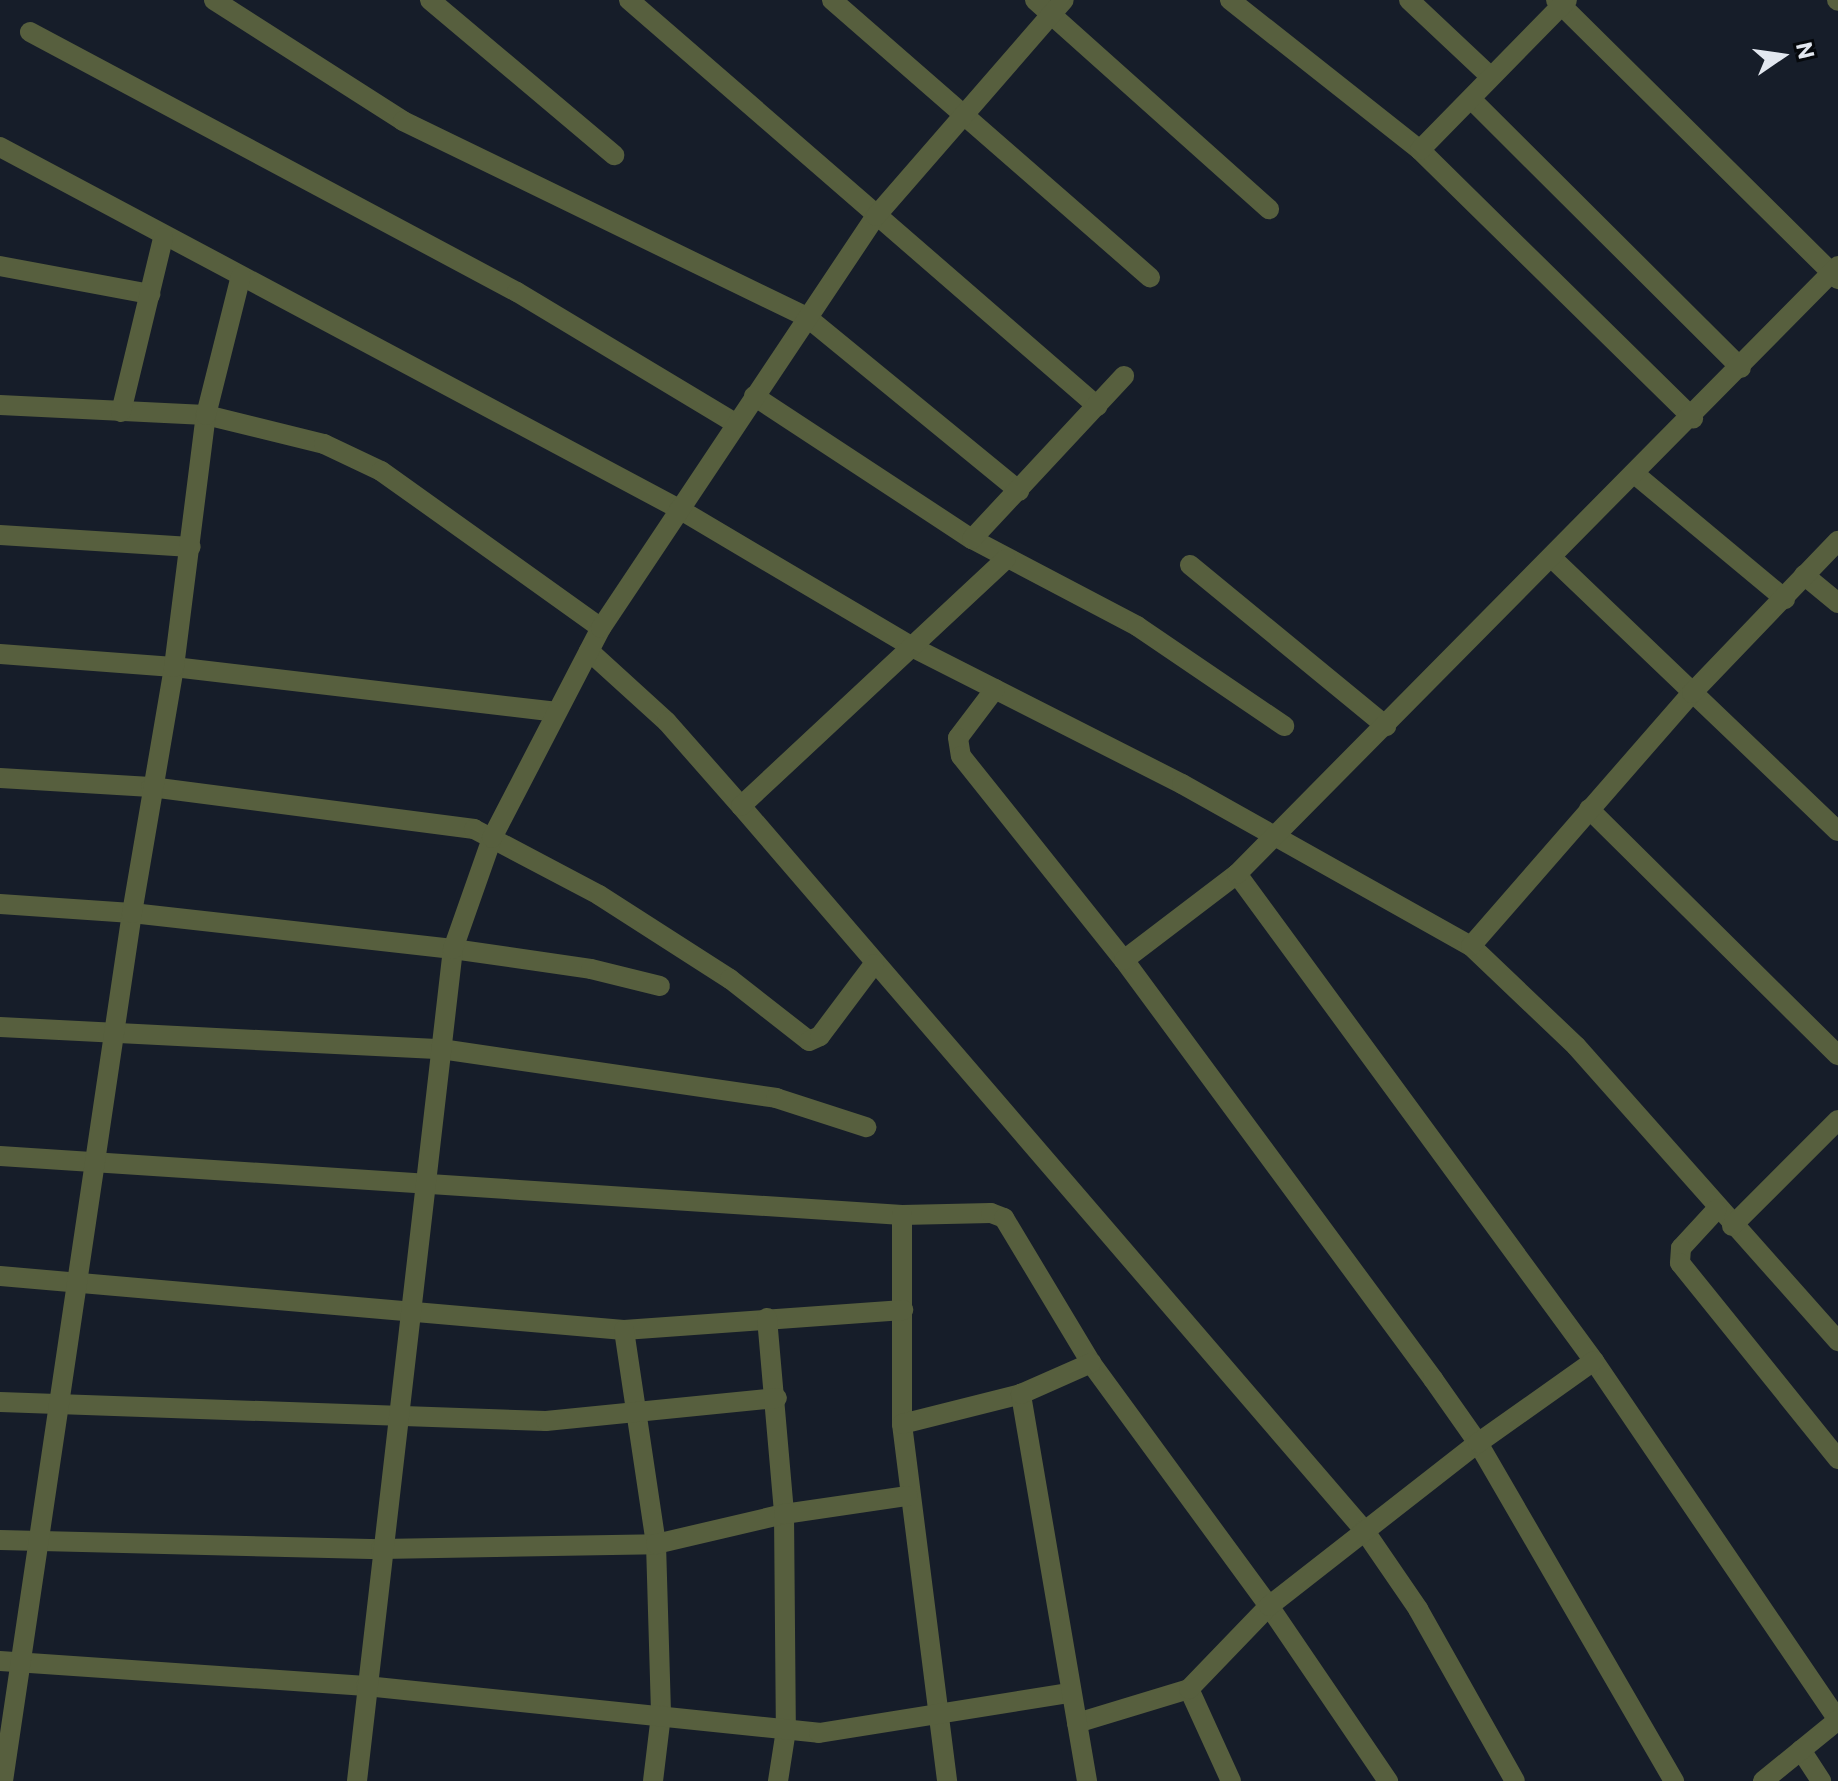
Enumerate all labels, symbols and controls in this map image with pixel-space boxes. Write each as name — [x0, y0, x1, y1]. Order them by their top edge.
north arrow — [1742, 16, 1822, 96]
text: N — [1791, 39, 1821, 62]

